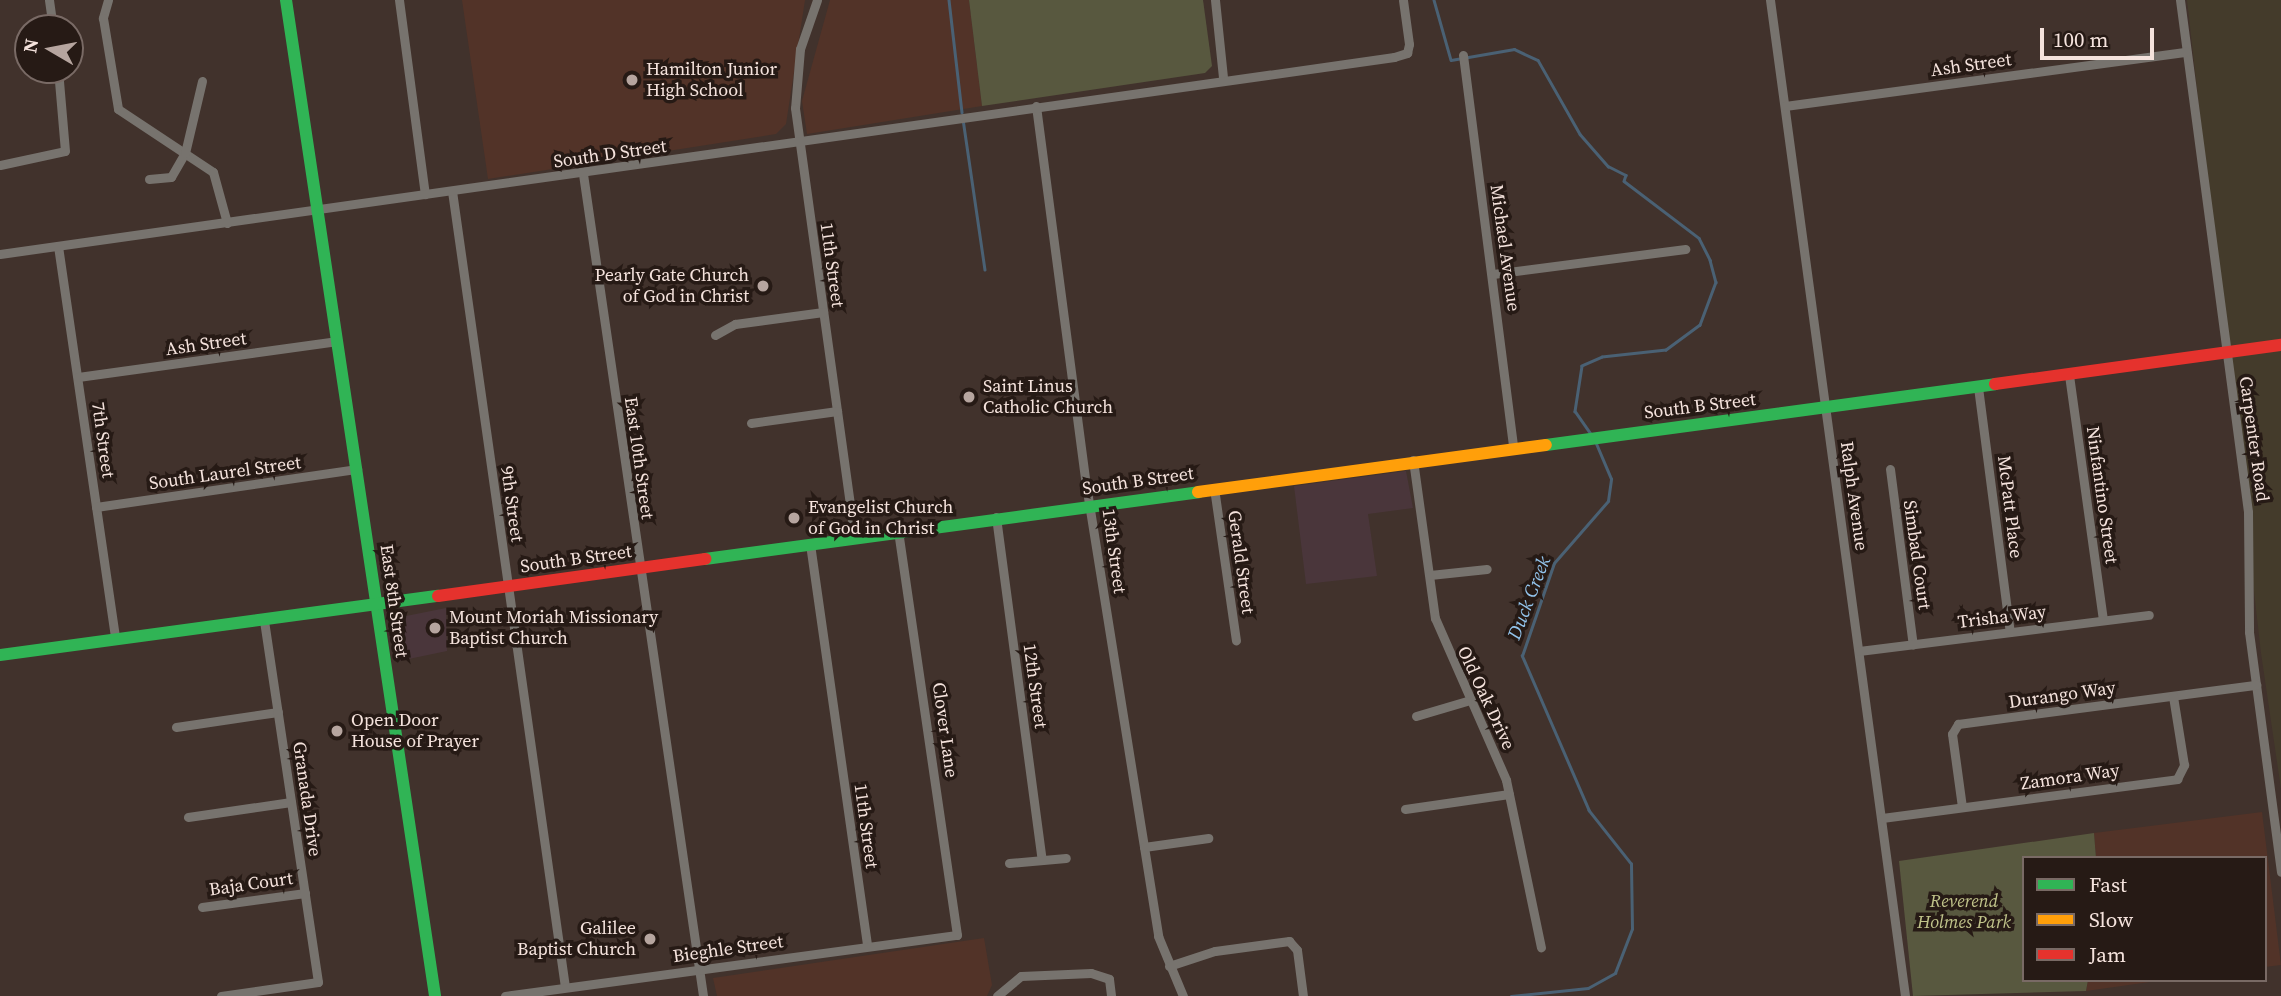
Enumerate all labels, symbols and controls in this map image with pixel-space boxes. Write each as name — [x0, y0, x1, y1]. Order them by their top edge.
north arrow — [14, 14, 84, 84]
scale bar — [2043, 14, 2157, 58]
text: 100 m — [2053, 25, 2108, 54]
text: N — [16, 37, 44, 55]
street label: Ash Street — [1929, 49, 2013, 81]
place label: Hamilton Junior High School — [646, 59, 777, 102]
marker: Hamilton Junior High School — [624, 72, 640, 88]
street label: South D Street — [552, 135, 668, 173]
street label: Michael Avenue — [1485, 183, 1525, 313]
street label: 11th Street — [815, 221, 849, 309]
place label: Pearly Gate Church of God in Christ — [595, 265, 749, 308]
marker: Pearly Gate Church of God in Christ — [755, 278, 771, 294]
street label: Ash Street — [164, 328, 248, 360]
street label: Carpenter Road — [2235, 375, 2273, 503]
place label: Saint Linus Catholic Church — [983, 376, 1113, 418]
street label: South B Street — [1643, 388, 1757, 424]
marker: Saint Linus Catholic Church — [961, 389, 977, 405]
street label: East 10th Street — [620, 395, 658, 521]
street label: 7th Street — [87, 401, 119, 479]
street label: Ninfantino Street — [2082, 425, 2122, 565]
street label: Ralph Avenue — [1836, 440, 1872, 552]
street label: South Laurel Street — [148, 452, 302, 494]
street label: McPatt Place — [1993, 454, 2027, 560]
street label: South B Street — [1081, 462, 1195, 500]
street label: 9th Street — [496, 465, 528, 543]
place label: Evangelist Church of God in Christ — [808, 497, 953, 540]
street label: Simbad Court — [1899, 499, 1935, 611]
street label: 13th Street — [1097, 507, 1131, 595]
street label: Gerald Street — [1223, 509, 1259, 615]
marker: Evangelist Church of God in Christ — [786, 510, 802, 526]
street label: South B Street — [519, 540, 633, 578]
street label: East 8th Street — [375, 543, 413, 659]
water label: Duck Creek — [1503, 553, 1555, 643]
street label: Trisha Way — [1956, 601, 2048, 633]
place label: Mount Moriah Missionary Baptist Church — [449, 607, 658, 650]
marker: Mount Moriah Missionary Baptist Church — [427, 620, 443, 636]
street label: 12th Street — [1018, 642, 1052, 730]
street label: Old Oak Drive — [1453, 643, 1519, 753]
street label: Durango Way — [2007, 677, 2117, 713]
street label: Clover Lane — [928, 681, 962, 779]
place label: Open Door House of Prayer — [351, 710, 479, 752]
marker: Open Door House of Prayer — [329, 723, 345, 739]
street label: Granada Drive — [288, 740, 326, 858]
street label: Zamora Way — [2019, 759, 2121, 795]
street label: 11th Street — [849, 782, 883, 870]
legend — [2022, 856, 2267, 982]
street label: Baja Court — [208, 867, 294, 901]
text: Fast — [2089, 870, 2127, 899]
park label: Reverend Holmes Park — [1917, 891, 2011, 934]
text: Slow — [2089, 905, 2133, 934]
place label: Galilee Baptist Church — [517, 918, 636, 960]
marker: Galilee Baptist Church — [642, 931, 658, 947]
street label: Bieghle Street — [671, 931, 785, 967]
text: Jam — [2089, 940, 2126, 969]

